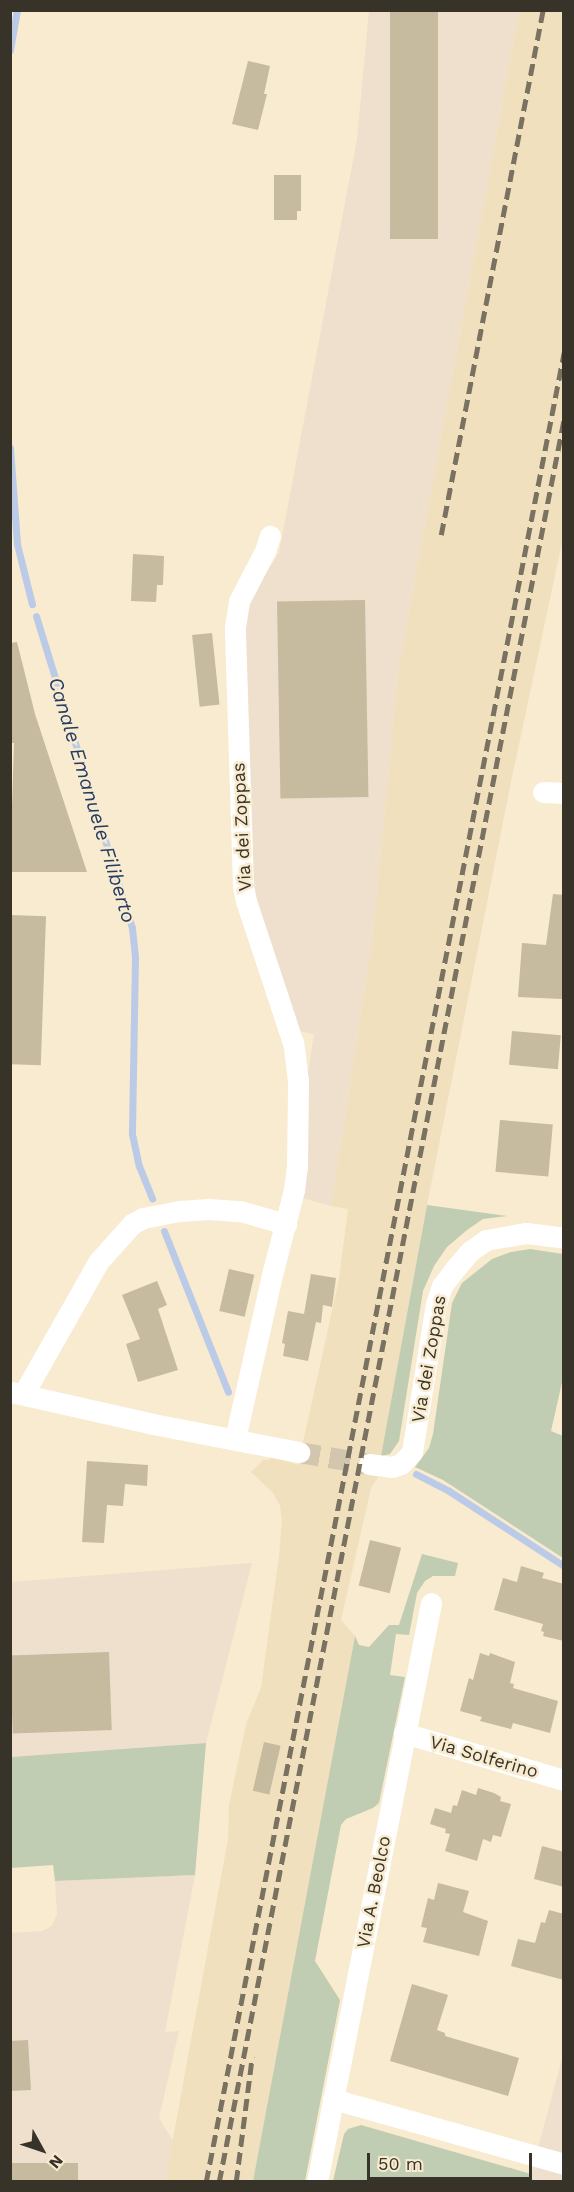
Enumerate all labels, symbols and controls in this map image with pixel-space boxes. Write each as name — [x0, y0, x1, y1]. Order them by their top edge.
water label: Canale Emanuele Filiberto — [43, 674, 141, 926]
street label: Via dei Zoppas — [228, 762, 256, 892]
street label: Via dei Zoppas — [407, 1293, 451, 1425]
street label: Via Solferino — [427, 1731, 541, 1783]
street label: Via A. Beolco — [352, 1833, 396, 1951]
north arrow — [12, 2120, 72, 2180]
scale bar — [370, 2141, 535, 2179]
text: N — [45, 2151, 67, 2173]
text: 50 m — [378, 2153, 423, 2174]

